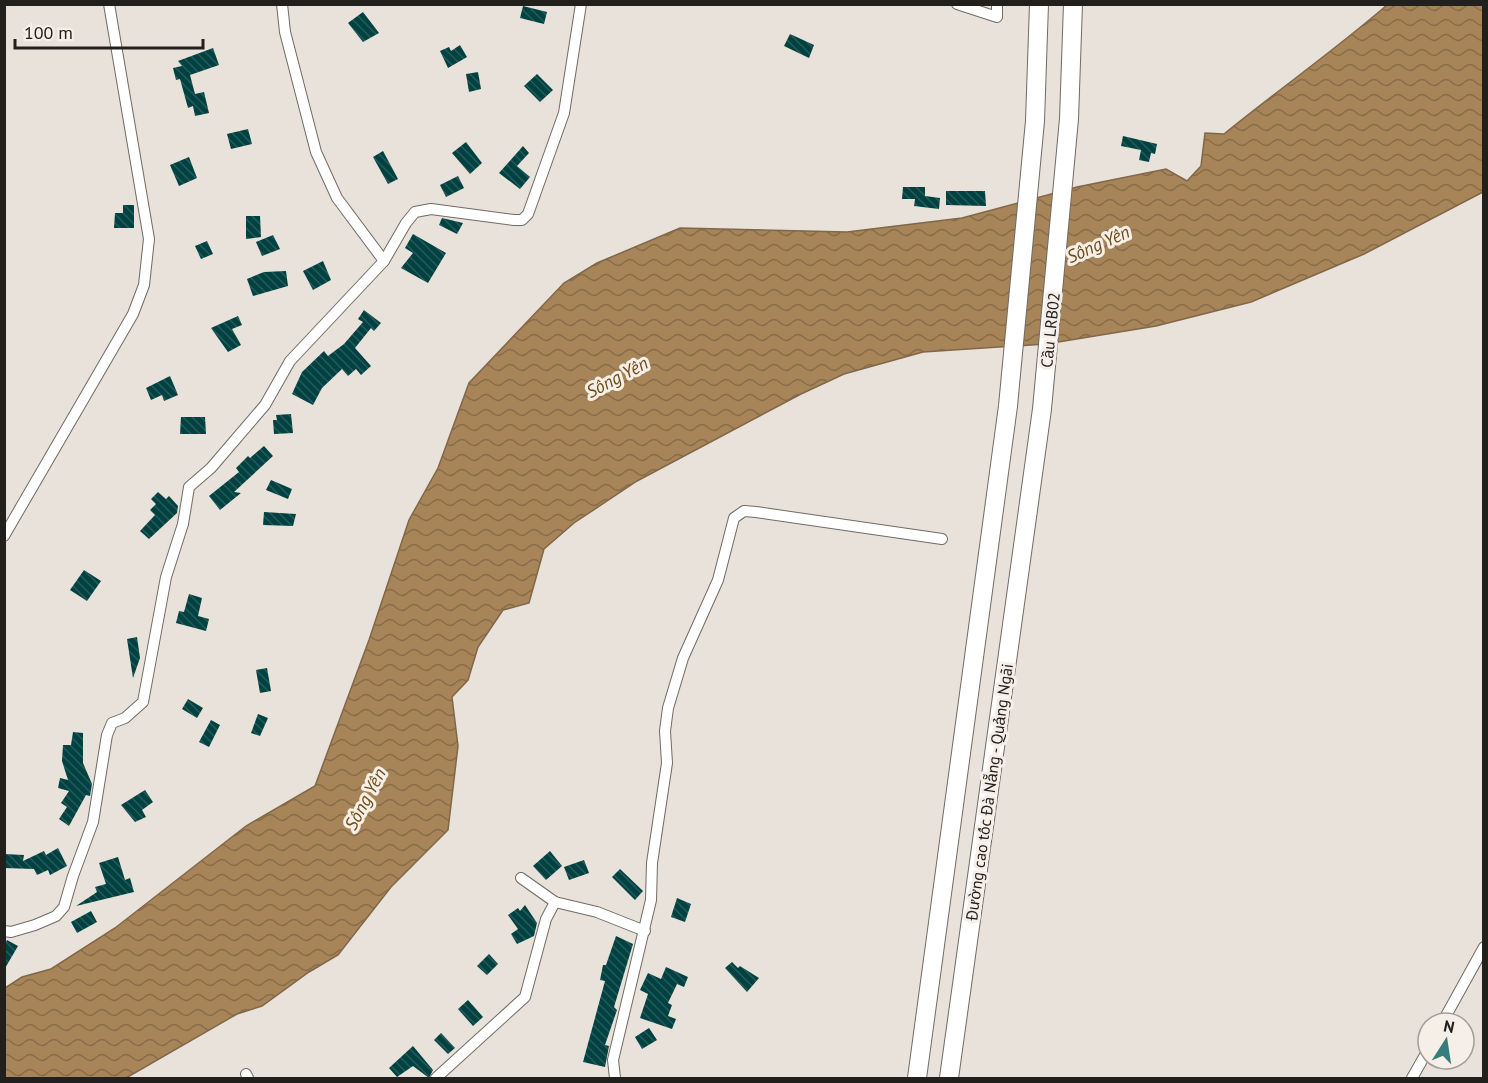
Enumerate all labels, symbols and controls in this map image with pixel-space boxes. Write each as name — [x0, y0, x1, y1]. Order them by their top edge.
scale bar — [15, 12, 202, 50]
text: 100 m — [24, 21, 73, 44]
water label: Sông Yên — [1063, 220, 1133, 268]
street label: Cầu LRB02 — [1036, 291, 1064, 369]
water label: Sông Yên — [582, 351, 652, 403]
street label: Đường cao tốc Đà Nẵng - Quảng Ngãi — [961, 662, 1017, 923]
water label: Sông Yên — [339, 764, 391, 834]
north arrow — [1416, 1011, 1476, 1071]
text: N — [1442, 1015, 1456, 1037]

